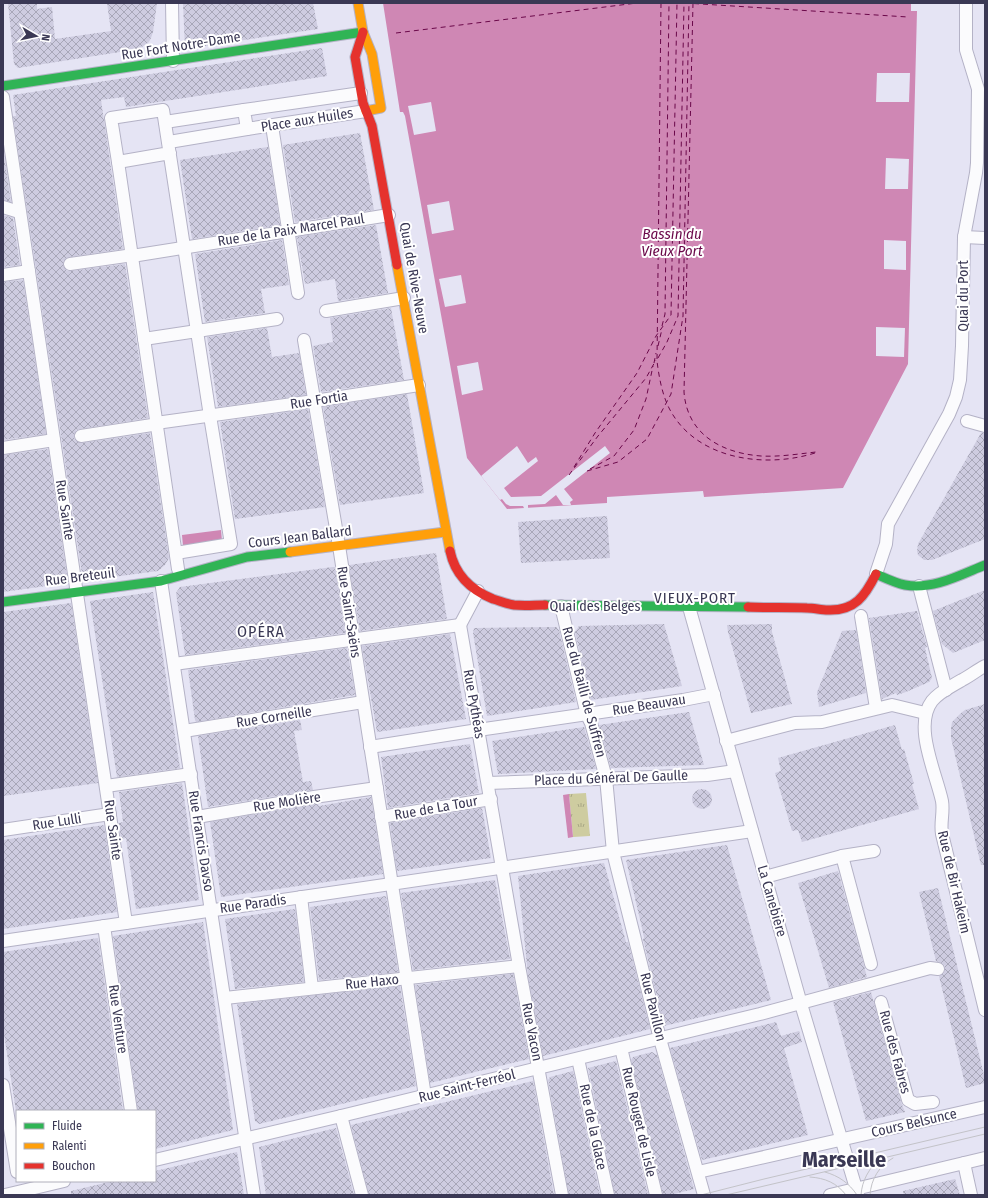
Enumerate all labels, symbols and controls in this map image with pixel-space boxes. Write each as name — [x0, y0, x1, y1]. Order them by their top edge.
north arrow — [16, 16, 56, 56]
street label: Rue Fort Notre-Dame — [120, 28, 242, 64]
text: N — [38, 33, 52, 42]
street label: Place aux Huiles — [260, 104, 354, 136]
street label: Rue de la Paix Marcel Paul — [216, 210, 366, 250]
street label: Quai de Rive-Neuve — [396, 221, 432, 335]
water label: Bassin du Vieux Port — [641, 225, 703, 260]
street label: Quai du Port — [955, 260, 972, 332]
street label: Rue Fortia — [289, 387, 349, 413]
street label: Rue Sainte — [52, 478, 78, 542]
street label: Cours Jean Ballard — [247, 522, 353, 552]
street label: Rue Breteuil — [44, 564, 116, 590]
street label: Rue Saint-Saëns — [333, 565, 365, 659]
district label: VIEUX-PORT — [654, 589, 736, 607]
street label: Quai des Belges — [550, 598, 641, 615]
district label: OPÉRA — [237, 622, 285, 641]
street label: Rue du Bailli de Suffren — [558, 625, 610, 759]
street label: Rue Pythéas — [460, 668, 488, 740]
street label: Rue Beauvau — [611, 691, 687, 719]
street label: Rue Corneille — [235, 703, 313, 731]
street label: Place du Général De Gaulle — [534, 767, 688, 789]
street label: Rue Molière — [252, 788, 322, 816]
street label: Rue Francis Davso — [185, 789, 217, 893]
street label: Rue de La Tour — [393, 792, 479, 824]
street label: Rue Sainte — [100, 799, 126, 862]
street label: Rue Lulli — [31, 810, 83, 834]
street label: Rue de Bir Hakeim — [934, 829, 974, 935]
street label: La Canebière — [754, 863, 790, 939]
street label: Rue Paradis — [219, 891, 287, 917]
street label: Rue Haxo — [344, 971, 400, 993]
street label: Rue Pavillon — [636, 971, 670, 1043]
street label: Rue Venture — [105, 983, 131, 1055]
street label: Rue Vacon — [518, 1001, 546, 1063]
street label: Rue des Fabres — [876, 1008, 914, 1096]
street label: Rue Rouget de Lisle — [618, 1065, 660, 1179]
street label: Rue Saint-Ferréol — [417, 1066, 517, 1106]
street label: Rue de la Glace — [576, 1082, 610, 1172]
street label: Cours Belsunce — [870, 1105, 958, 1141]
legend — [16, 1110, 156, 1182]
text: Fluide — [52, 1119, 82, 1133]
text: Ralenti — [52, 1139, 87, 1153]
district label: Marseille — [802, 1146, 886, 1173]
text: Bouchon — [52, 1159, 95, 1173]

